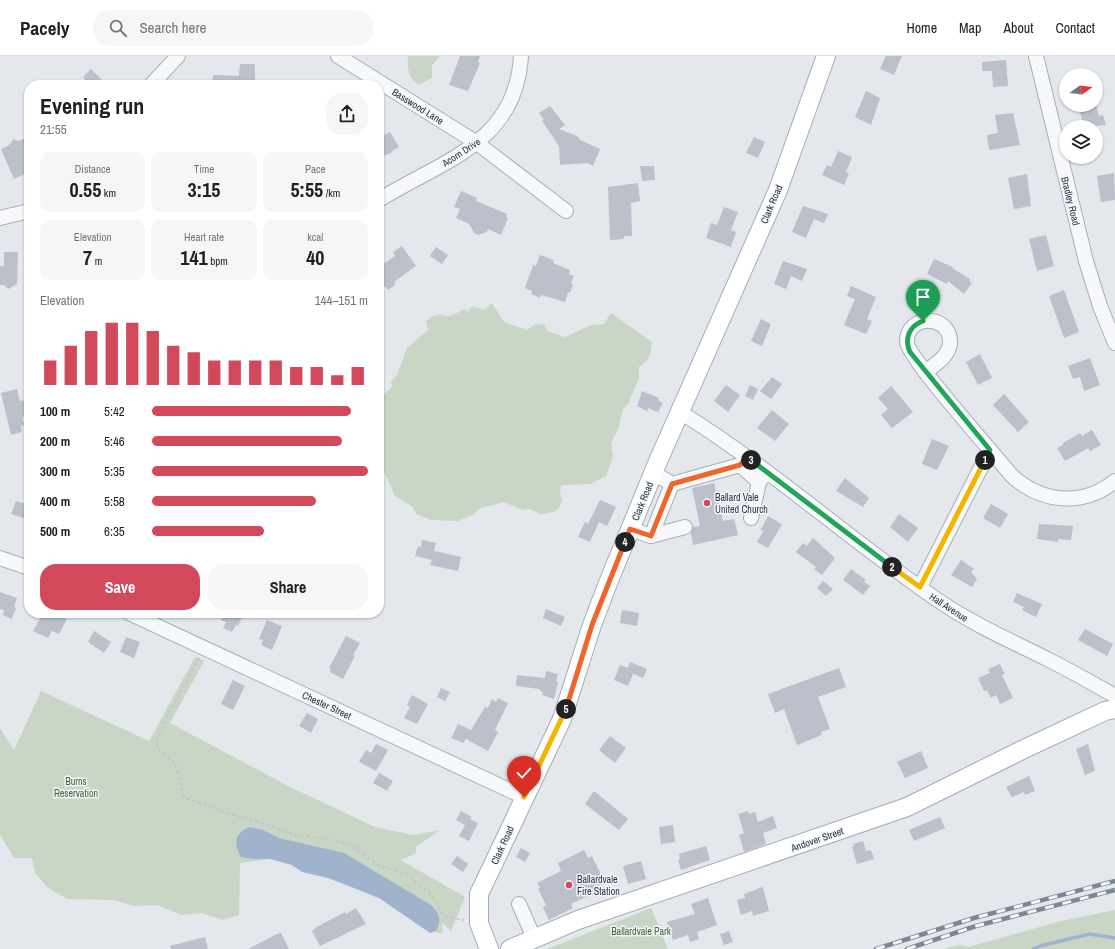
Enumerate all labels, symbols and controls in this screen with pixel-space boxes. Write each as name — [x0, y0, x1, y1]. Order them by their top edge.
search box — [93, 10, 373, 46]
text: Pacely — [20, 15, 69, 41]
icon: search — [107, 17, 129, 39]
text: Search here — [139, 17, 206, 38]
text: Home — [906, 19, 937, 37]
text: Map — [959, 19, 981, 37]
text: About — [1003, 19, 1033, 37]
text: Contact — [1055, 19, 1095, 37]
north arrow — [1059, 68, 1103, 112]
map controls — [1059, 68, 1103, 164]
street label: Basswood Lane — [390, 85, 446, 128]
text: Evening run — [40, 91, 144, 121]
button: share — [326, 93, 368, 135]
button: layers — [1059, 120, 1103, 164]
text: 21:55 — [40, 121, 67, 138]
street label: Acorn Drive — [439, 135, 483, 170]
text: Distance — [75, 162, 110, 176]
text: Time — [194, 162, 214, 176]
text: Pace — [305, 162, 326, 176]
street label: Bradley Road — [1058, 175, 1083, 227]
text: 0.55 — [69, 176, 101, 203]
text: 3:15 — [188, 176, 220, 203]
text: 5:55 — [290, 176, 323, 203]
street label: Clark Road — [757, 183, 785, 226]
text: km — [101, 186, 116, 200]
text: /km — [323, 186, 340, 200]
text: Elevation — [74, 230, 111, 244]
text: Heart rate — [184, 230, 224, 244]
text: kcal — [307, 230, 323, 244]
text: 7 — [83, 244, 92, 271]
text: 141 — [180, 244, 208, 271]
text: 40 — [306, 244, 324, 271]
text: m — [92, 254, 102, 268]
text: bpm — [208, 254, 228, 268]
pin — [906, 280, 940, 321]
icon: arrive — [912, 286, 934, 308]
text: Elevation — [40, 292, 84, 309]
text: 144–151 m — [315, 292, 368, 309]
text: 100 m — [40, 403, 70, 420]
text: 5:42 — [104, 403, 125, 420]
text: 200 m — [40, 433, 70, 450]
text: 5:46 — [104, 433, 125, 450]
pin: 3 — [741, 450, 761, 470]
pin: 1 — [975, 450, 995, 470]
text: 3 — [748, 453, 754, 467]
text: 1 — [982, 453, 988, 467]
text: 300 m — [40, 463, 70, 480]
text: 5:35 — [104, 463, 125, 480]
street label: Clark Road — [629, 480, 656, 523]
place label: Ballard Vale United Church — [715, 491, 768, 516]
text: 400 m — [40, 493, 70, 510]
text: 5:58 — [104, 493, 125, 510]
marker: Ballard Vale United Church — [702, 498, 712, 508]
text: 500 m — [40, 523, 70, 540]
text: 6:35 — [104, 523, 125, 540]
pin: 4 — [615, 532, 635, 552]
text: 4 — [622, 535, 628, 549]
pin: 2 — [882, 557, 902, 577]
text: 2 — [889, 560, 895, 574]
button: Save — [40, 564, 200, 610]
button: Share — [208, 564, 368, 610]
street label: Hall Avenue — [927, 590, 971, 625]
street label: Chester Street — [300, 688, 354, 723]
pin: 5 — [556, 699, 576, 719]
text: 5 — [563, 702, 569, 716]
pin — [507, 756, 541, 797]
icon: check — [513, 762, 535, 784]
park label: Burns Reservation — [54, 775, 98, 800]
street label: Clark Road — [488, 824, 517, 867]
street label: Andover Street — [788, 824, 846, 855]
place label: Ballardvale Fire Station — [577, 873, 620, 898]
marker: Ballardvale Fire Station — [564, 880, 574, 890]
park label: Ballardvale Park — [611, 925, 672, 938]

